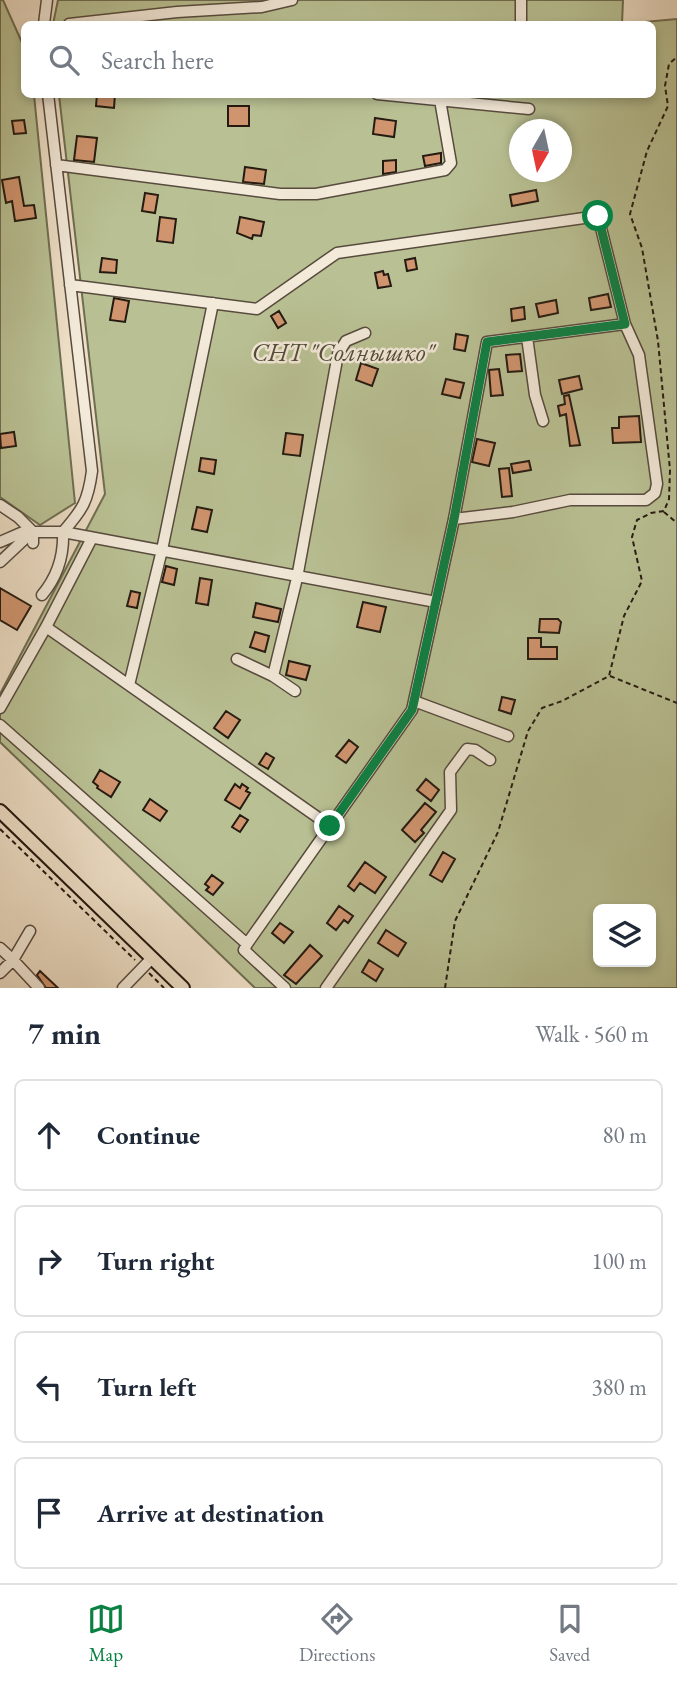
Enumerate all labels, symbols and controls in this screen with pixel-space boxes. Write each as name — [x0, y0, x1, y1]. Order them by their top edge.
search box — [21, 21, 656, 98]
icon: search — [45, 41, 83, 79]
text: Search here — [101, 43, 214, 77]
north arrow — [509, 119, 572, 182]
route start — [582, 200, 613, 231]
park label: СНТ "Солнышко" — [252, 335, 437, 369]
route end — [314, 810, 345, 841]
map controls — [593, 904, 656, 967]
button: layers — [593, 904, 656, 967]
text: 7 min — [28, 1014, 101, 1053]
text: Walk · 560 m — [535, 1019, 649, 1049]
icon: ahead — [30, 1116, 68, 1154]
text: Continue — [97, 1118, 200, 1152]
text: 80 m — [602, 1120, 647, 1150]
icon: right — [30, 1242, 68, 1280]
text: Turn right — [97, 1244, 215, 1278]
text: 100 m — [591, 1246, 647, 1276]
icon: left — [30, 1368, 68, 1406]
text: Turn left — [97, 1370, 196, 1404]
text: 380 m — [591, 1372, 647, 1402]
icon: arrive — [30, 1494, 68, 1532]
text: Arrive at destination — [97, 1496, 324, 1530]
tab: Map — [87, 1600, 125, 1667]
tab: Directions — [299, 1600, 375, 1667]
tab: Saved — [549, 1600, 590, 1667]

